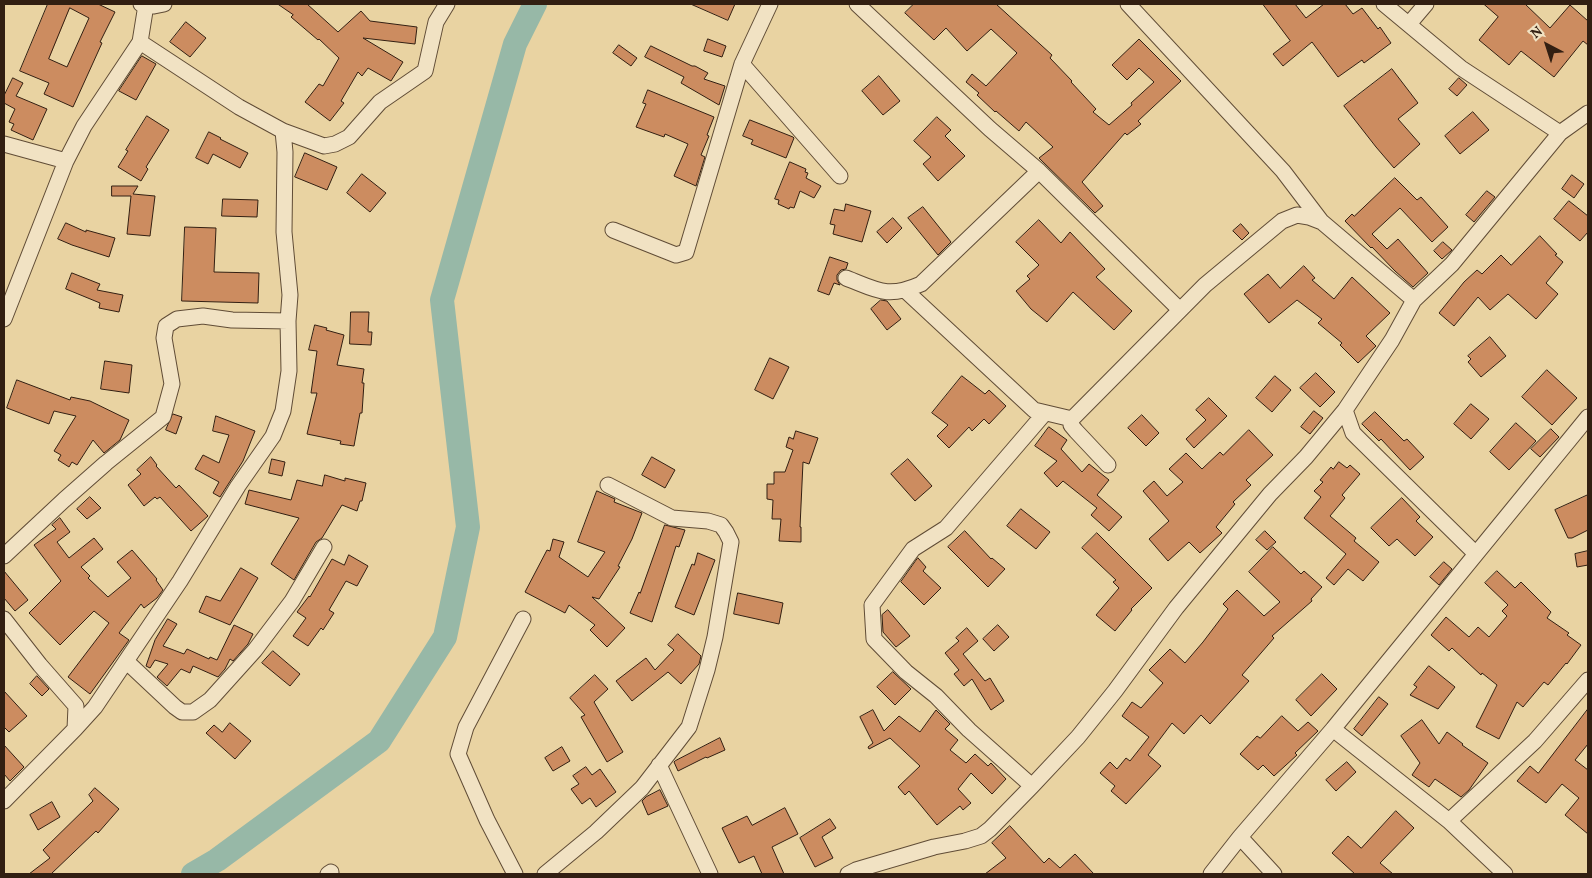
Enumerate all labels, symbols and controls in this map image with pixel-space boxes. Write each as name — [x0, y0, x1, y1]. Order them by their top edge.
north arrow — [1522, 20, 1572, 70]
text: N — [1527, 23, 1547, 44]

